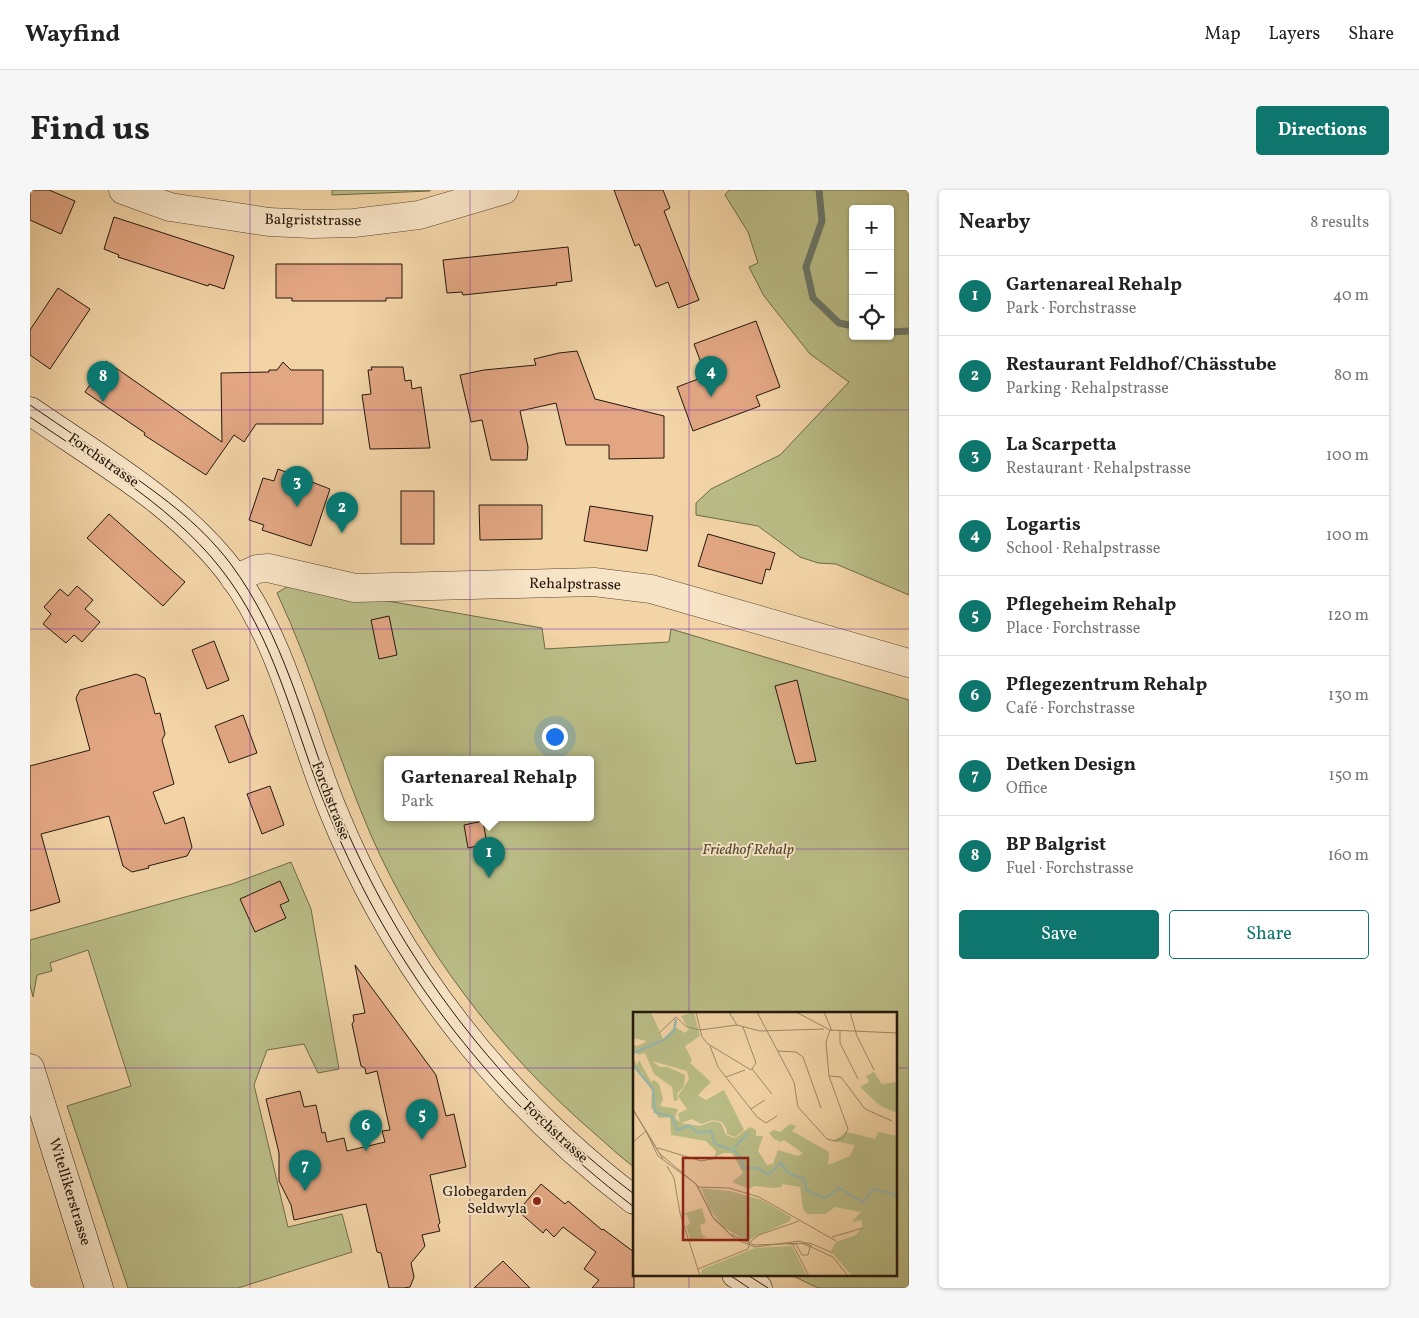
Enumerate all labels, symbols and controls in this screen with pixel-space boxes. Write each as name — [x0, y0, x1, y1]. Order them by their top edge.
text: Wayfind — [25, 18, 120, 52]
text: Map — [1204, 22, 1240, 47]
text: Layers — [1268, 22, 1320, 47]
text: Share — [1348, 22, 1394, 47]
text: Find us — [30, 106, 150, 154]
button: Directions — [1256, 106, 1389, 155]
map controls — [849, 205, 894, 340]
button: + — [849, 205, 894, 250]
text: Nearby — [959, 208, 1030, 237]
street label: Balgriststrasse — [264, 210, 362, 232]
text: 8 results — [1310, 212, 1369, 234]
button: − — [849, 250, 894, 295]
text: Gartenareal Rehalp — [1006, 272, 1182, 298]
text: 1 — [972, 285, 978, 307]
text: 40 m — [1333, 285, 1369, 307]
button: locate — [849, 295, 894, 340]
text: Park · Forchstrasse — [1006, 298, 1136, 320]
text: Restaurant Feldhof/Chässtube — [1006, 352, 1277, 378]
pin: 4 — [695, 356, 727, 397]
pin: 8 — [87, 361, 119, 402]
text: 2 — [971, 365, 979, 387]
text: 80 m — [1334, 365, 1369, 387]
text: Parking · Rehalpstrasse — [1006, 378, 1169, 400]
street label: Forchstrasse — [63, 429, 143, 493]
text: La Scarpetta — [1006, 432, 1117, 458]
text: 3 — [971, 445, 979, 467]
text: 100 m — [1326, 445, 1369, 467]
text: Restaurant · Rehalpstrasse — [1006, 458, 1191, 480]
pin: 3 — [281, 466, 313, 507]
pin: 2 — [326, 492, 358, 533]
text: Logartis — [1006, 512, 1081, 538]
text: 4 — [970, 525, 980, 547]
text: 100 m — [1326, 525, 1369, 547]
text: School · Rehalpstrasse — [1006, 538, 1160, 560]
street label: Rehalpstrasse — [529, 574, 621, 596]
text: Pflegeheim Rehalp — [1006, 592, 1176, 618]
text: 5 — [971, 605, 979, 627]
text: 120 m — [1327, 605, 1369, 627]
text: Place · Forchstrasse — [1006, 618, 1140, 640]
text: Pflegezentrum Rehalp — [1006, 672, 1207, 698]
text: 6 — [971, 685, 979, 707]
text: 130 m — [1328, 685, 1369, 707]
text: Café · Forchstrasse — [1006, 698, 1135, 720]
your location — [542, 724, 568, 750]
text: Detken Design — [1006, 752, 1136, 778]
popup — [384, 756, 594, 821]
street label: Forchstrasse — [305, 759, 355, 843]
text: Gartenareal Rehalp — [401, 765, 577, 791]
text: 7 — [971, 765, 979, 787]
text: 150 m — [1328, 765, 1369, 787]
text: Office — [1006, 778, 1048, 800]
text: Park — [401, 791, 434, 813]
text: BP Balgrist — [1006, 832, 1106, 858]
pin: 1 — [473, 837, 505, 878]
park label: Friedhof Rehalp — [702, 840, 794, 861]
text: 8 — [971, 845, 979, 867]
text: 160 m — [1328, 845, 1369, 867]
text: Fuel · Forchstrasse — [1006, 858, 1134, 880]
button: Save — [959, 910, 1159, 959]
button: Share — [1169, 910, 1369, 959]
inset map — [633, 1012, 896, 1276]
street label: Forchstrasse — [518, 1097, 592, 1169]
pin: 5 — [406, 1099, 438, 1140]
pin: 6 — [350, 1110, 382, 1151]
street label: Witellikerstrasse — [43, 1136, 95, 1248]
pin: 7 — [289, 1150, 321, 1191]
place label: Globegarden Seldwyla — [442, 1182, 527, 1220]
marker: Globegarden Seldwyla — [531, 1195, 543, 1207]

